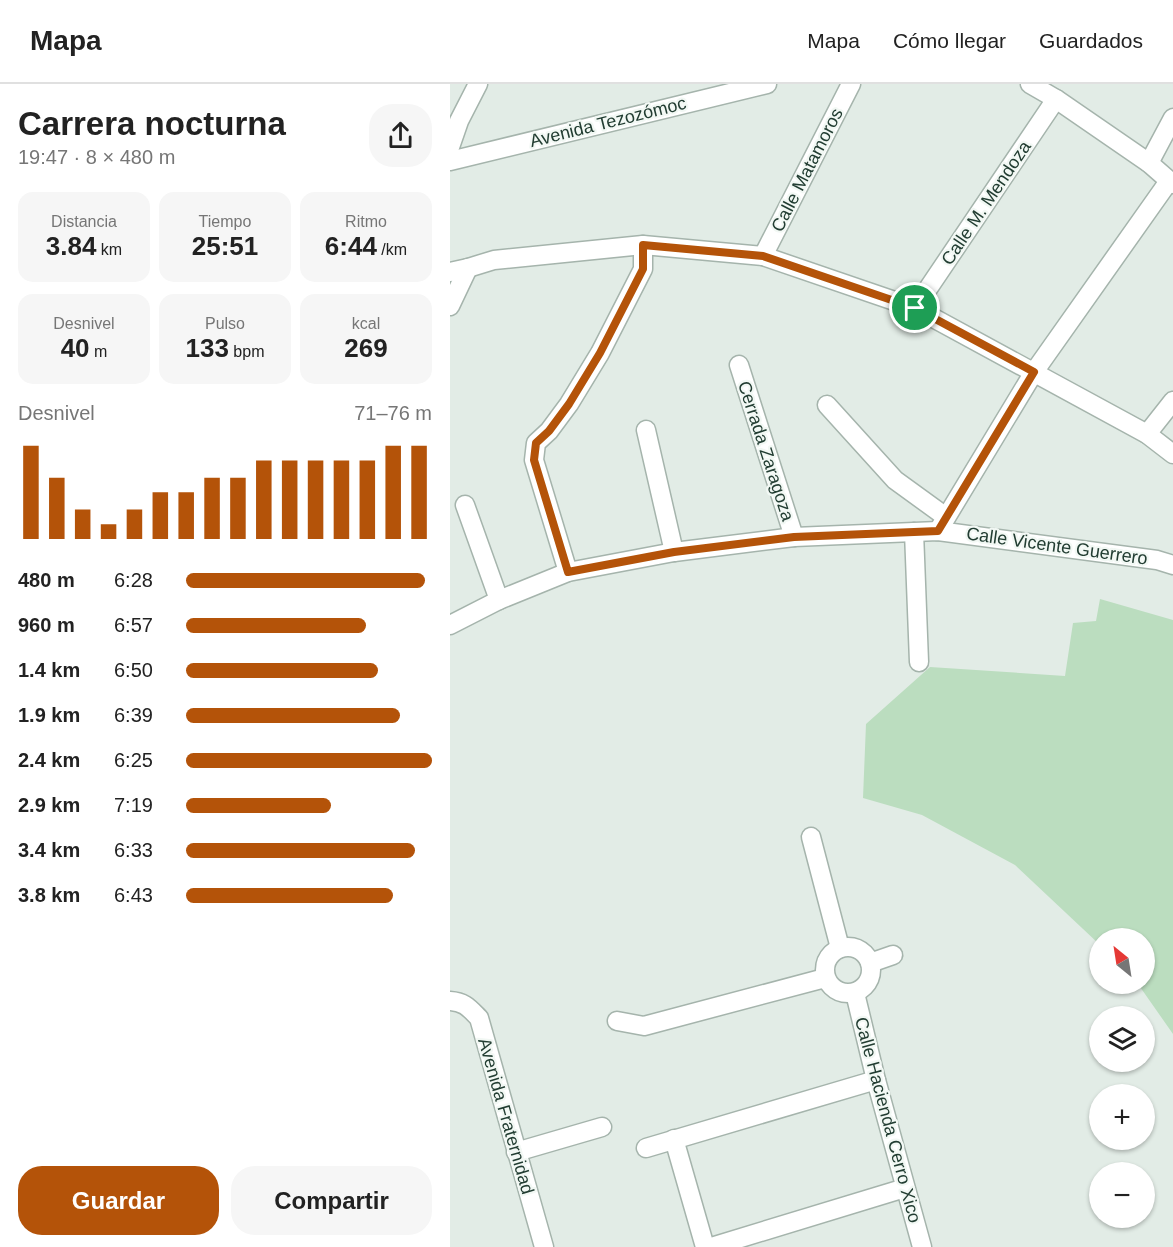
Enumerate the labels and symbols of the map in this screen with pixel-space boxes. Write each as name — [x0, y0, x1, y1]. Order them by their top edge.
street label: Avenida Tezozómoc — [528, 93, 688, 151]
street label: Calle Matamoros — [767, 105, 847, 235]
street label: Calle M. Mendoza — [937, 136, 1035, 269]
pin — [889, 282, 940, 333]
street label: Cerrada Zaragoza — [734, 378, 798, 524]
street label: Calle Vicente Guerrero — [965, 523, 1149, 569]
north arrow — [1089, 928, 1155, 994]
street label: Calle Hacienda Cerro Xico — [851, 1015, 925, 1225]
street label: Avenida Fraternidad — [474, 1035, 538, 1197]

